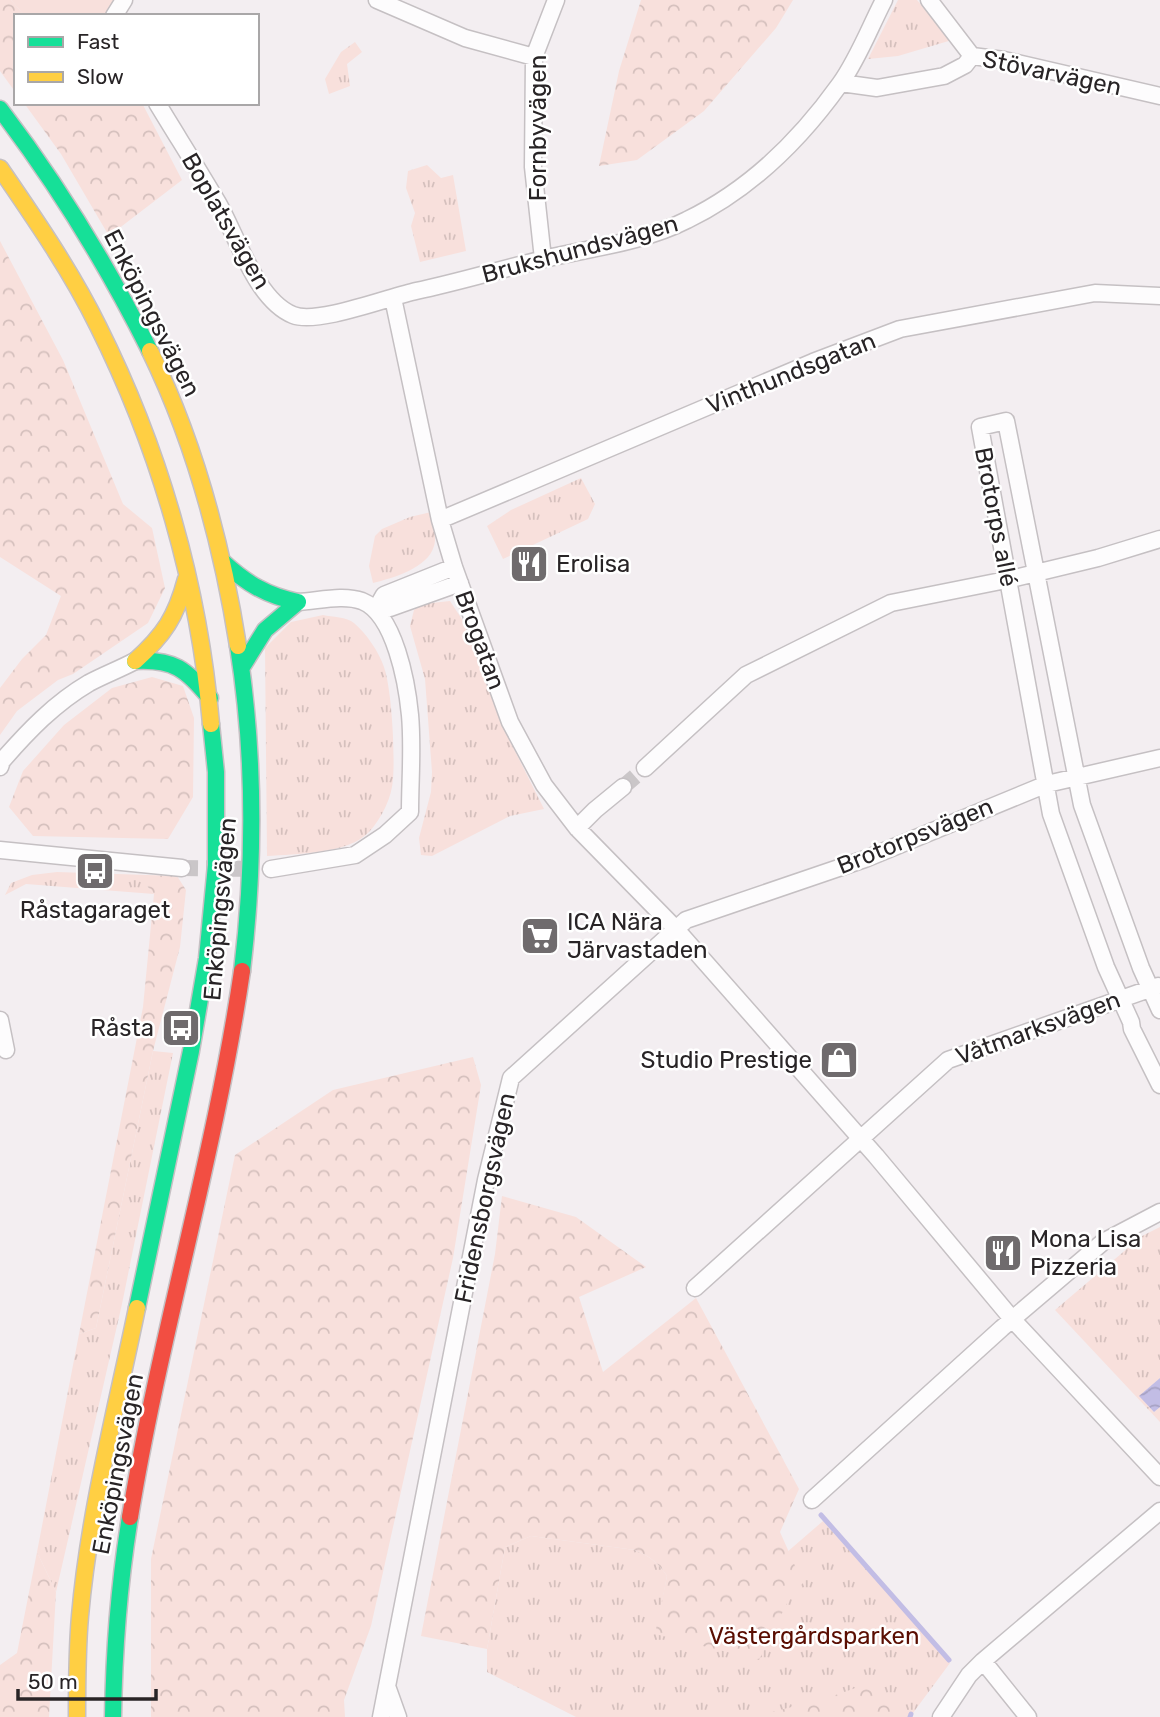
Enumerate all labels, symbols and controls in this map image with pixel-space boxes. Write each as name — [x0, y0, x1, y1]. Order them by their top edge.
legend — [14, 14, 259, 105]
text: Fast — [77, 29, 119, 54]
street label: Stövarvägen — [980, 45, 1124, 101]
street label: Fornbyvägen — [524, 55, 552, 201]
text: Slow — [77, 64, 124, 89]
street label: Boplatsvägen — [176, 148, 276, 294]
street label: Brukshundsvägen — [479, 209, 681, 289]
street label: Enköpingsvägen — [98, 225, 206, 401]
street label: Vinthundsgatan — [702, 326, 880, 420]
street label: Brotorps allé — [969, 445, 1023, 589]
restaurant icon: Erolisa — [508, 543, 550, 585]
place label: Erolisa — [556, 550, 630, 578]
street label: Brogatan — [449, 587, 511, 693]
street label: Brotorpsvägen — [833, 792, 997, 880]
street label: Enköpingsvägen — [198, 816, 242, 1002]
bus stop icon: Råstagaraget — [74, 850, 116, 892]
place label: Råstagaraget — [20, 896, 170, 924]
place label: ICA Nära Järvastaden — [567, 908, 708, 964]
supermarket icon: ICA Nära Järvastaden — [519, 915, 561, 957]
street label: Våtmarksvägen — [952, 985, 1124, 1071]
bus stop icon: Råsta — [160, 1007, 202, 1049]
place label: Råsta — [90, 1014, 154, 1042]
shop icon: Studio Prestige — [818, 1039, 860, 1081]
place label: Studio Prestige — [641, 1046, 812, 1074]
street label: Fridensborgsvägen — [449, 1090, 521, 1306]
place label: Mona Lisa Pizzeria — [1030, 1225, 1141, 1281]
restaurant icon: Mona Lisa Pizzeria — [982, 1232, 1024, 1274]
street label: Enköpingsvägen — [87, 1371, 149, 1557]
park label: Västergårdsparken — [709, 1622, 919, 1650]
scale bar — [18, 1658, 156, 1702]
text: 50 m — [28, 1669, 78, 1694]

